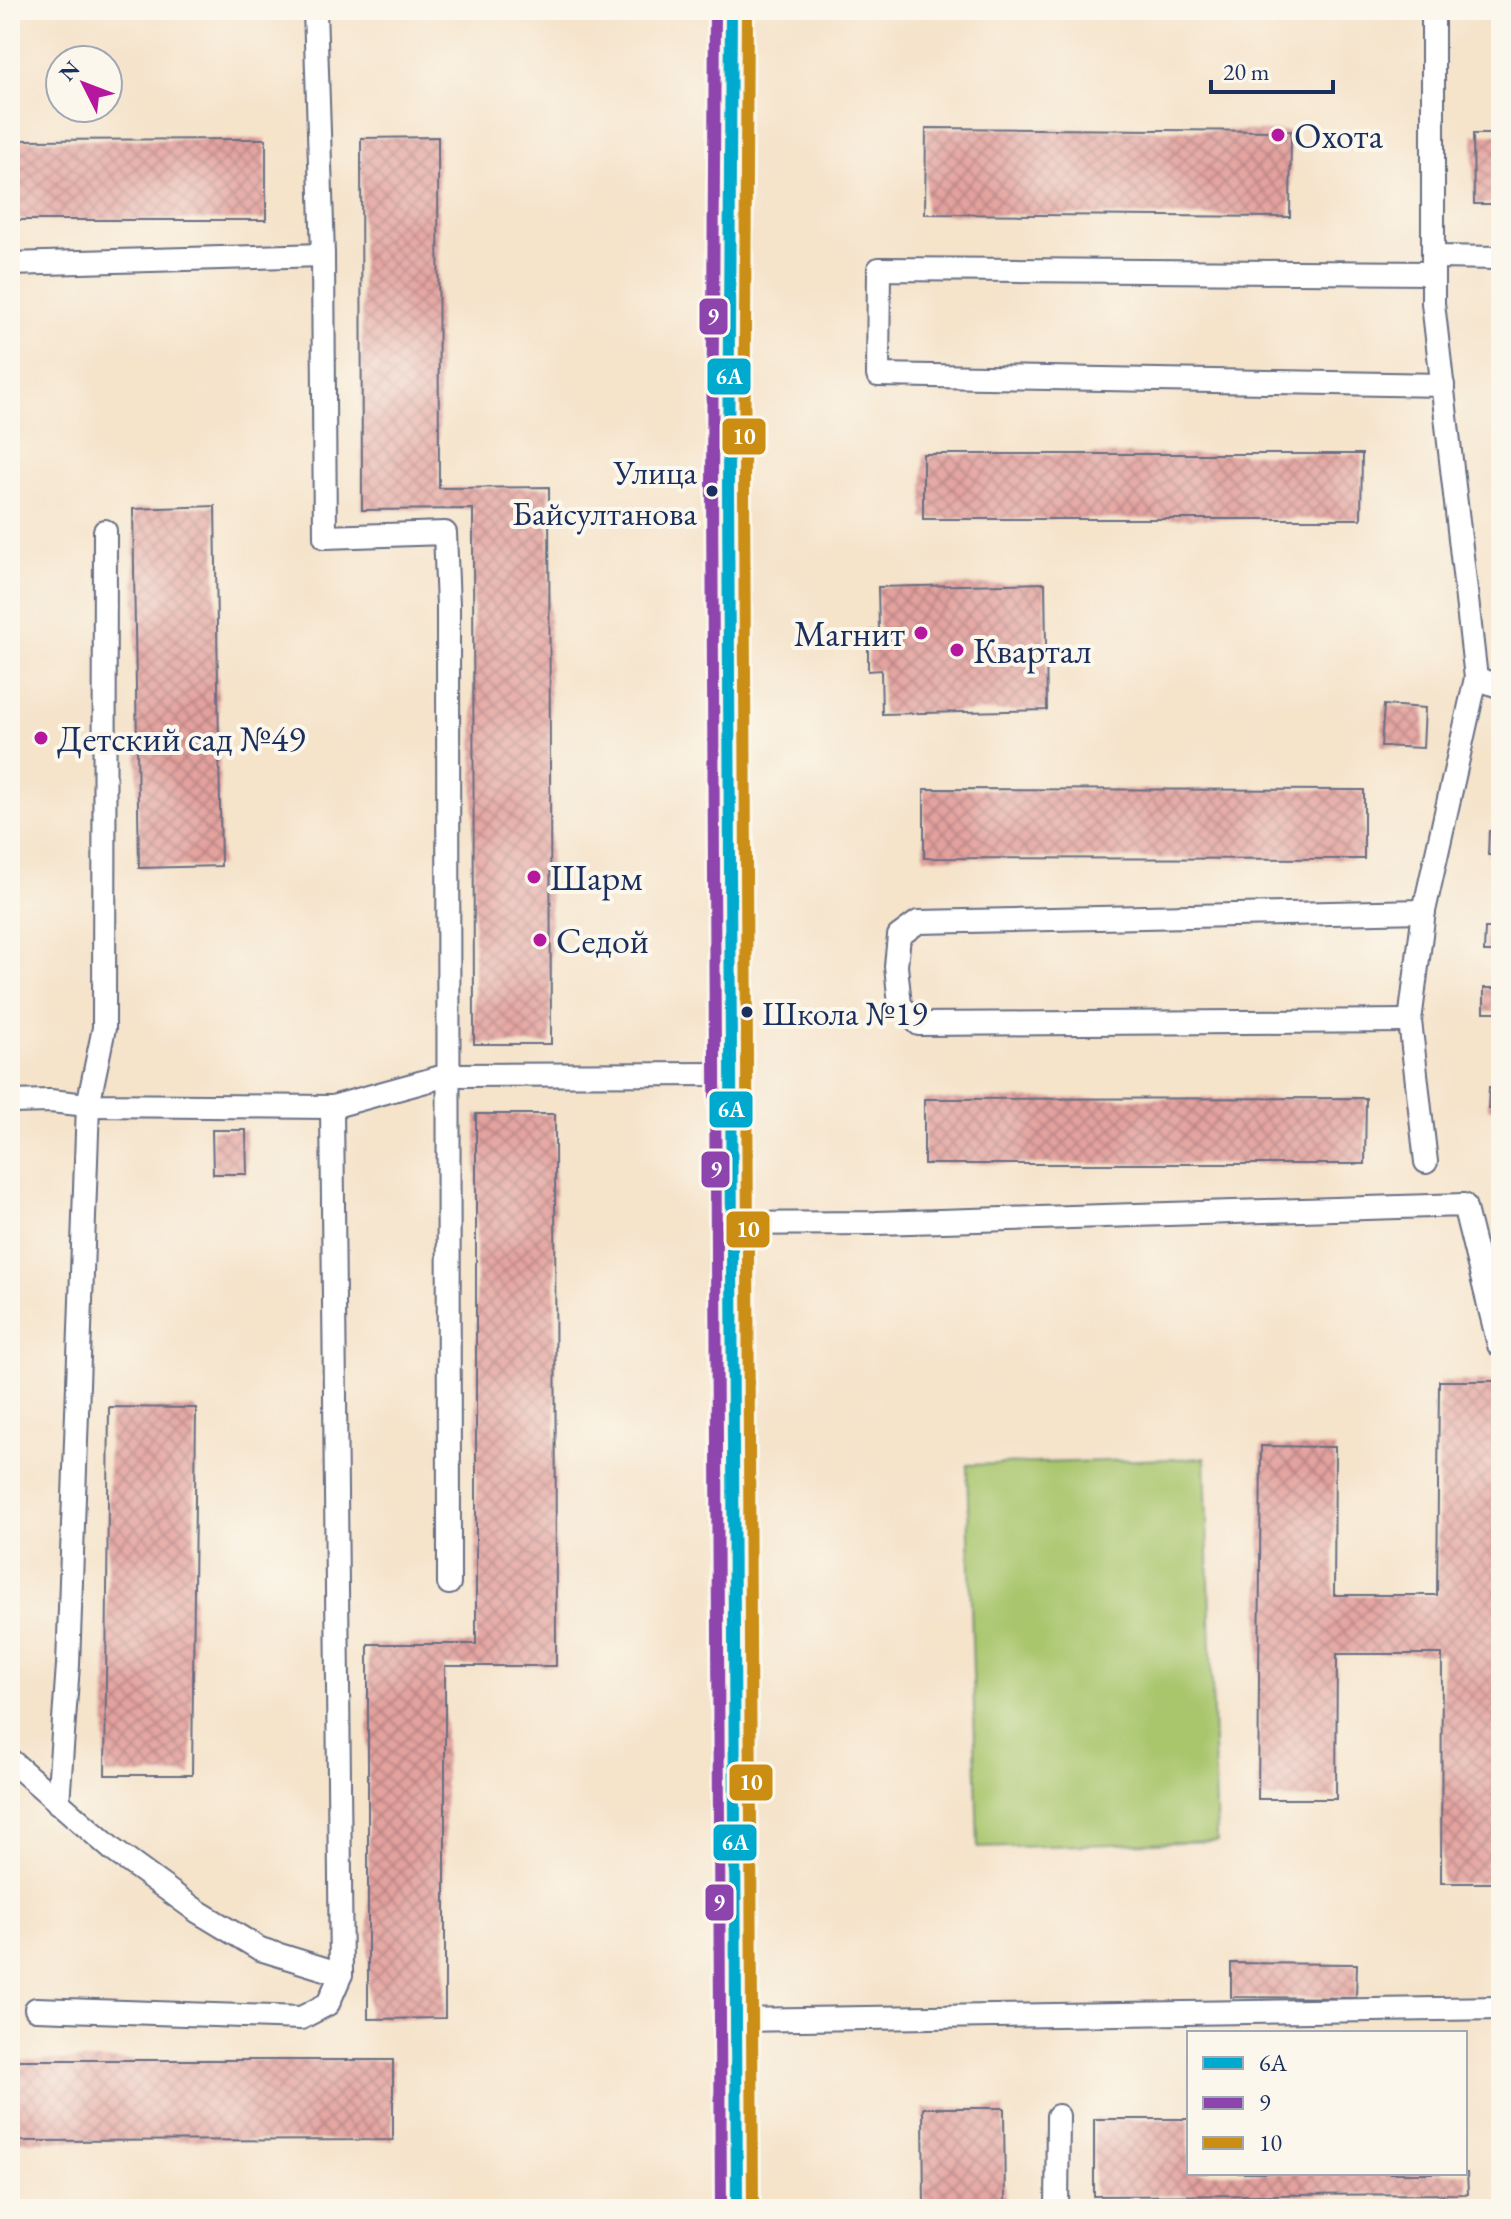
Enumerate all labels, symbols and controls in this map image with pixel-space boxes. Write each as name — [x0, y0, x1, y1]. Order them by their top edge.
north arrow — [44, 44, 124, 124]
scale bar — [1211, 44, 1333, 94]
text: N — [53, 54, 86, 87]
text: 20 m — [1223, 56, 1270, 87]
place label: Охота — [1294, 112, 1384, 159]
marker: Охота — [1269, 126, 1287, 144]
line badge: 9 — [698, 297, 729, 336]
text: 9 — [707, 302, 719, 331]
line badge: 6А — [706, 357, 752, 396]
text: 6А — [715, 362, 743, 391]
line badge: 10 — [721, 417, 767, 456]
text: 10 — [732, 422, 756, 451]
place label: Улица Байсултанова — [512, 450, 697, 535]
marker: Улица Байсултанова — [704, 483, 720, 499]
place label: Магнит — [794, 610, 905, 657]
marker: Магнит — [912, 624, 930, 642]
place label: Квартал — [973, 627, 1092, 674]
marker: Квартал — [948, 641, 966, 659]
place label: Детский сад №49 — [57, 715, 306, 762]
marker: Детский сад №49 — [32, 729, 50, 747]
place label: Шарм — [550, 854, 643, 901]
marker: Шарм — [525, 868, 543, 886]
place label: Седой — [556, 917, 649, 964]
marker: Седой — [531, 931, 549, 949]
place label: Школа №19 — [762, 991, 928, 1035]
marker: Школа №19 — [739, 1004, 755, 1020]
line badge: 6А — [708, 1090, 754, 1129]
text: 6А — [717, 1095, 745, 1124]
line badge: 9 — [700, 1150, 731, 1189]
text: 9 — [710, 1155, 722, 1184]
line badge: 10 — [725, 1210, 771, 1249]
text: 10 — [736, 1215, 760, 1244]
line badge: 10 — [728, 1763, 774, 1802]
text: 10 — [739, 1768, 763, 1797]
line badge: 6А — [712, 1823, 758, 1862]
text: 6А — [721, 1828, 749, 1857]
line badge: 9 — [704, 1883, 735, 1922]
text: 9 — [713, 1888, 725, 1917]
legend — [1187, 2031, 1467, 2175]
text: 6А — [1259, 2047, 1288, 2078]
text: 9 — [1259, 2087, 1271, 2118]
text: 10 — [1259, 2127, 1282, 2158]

